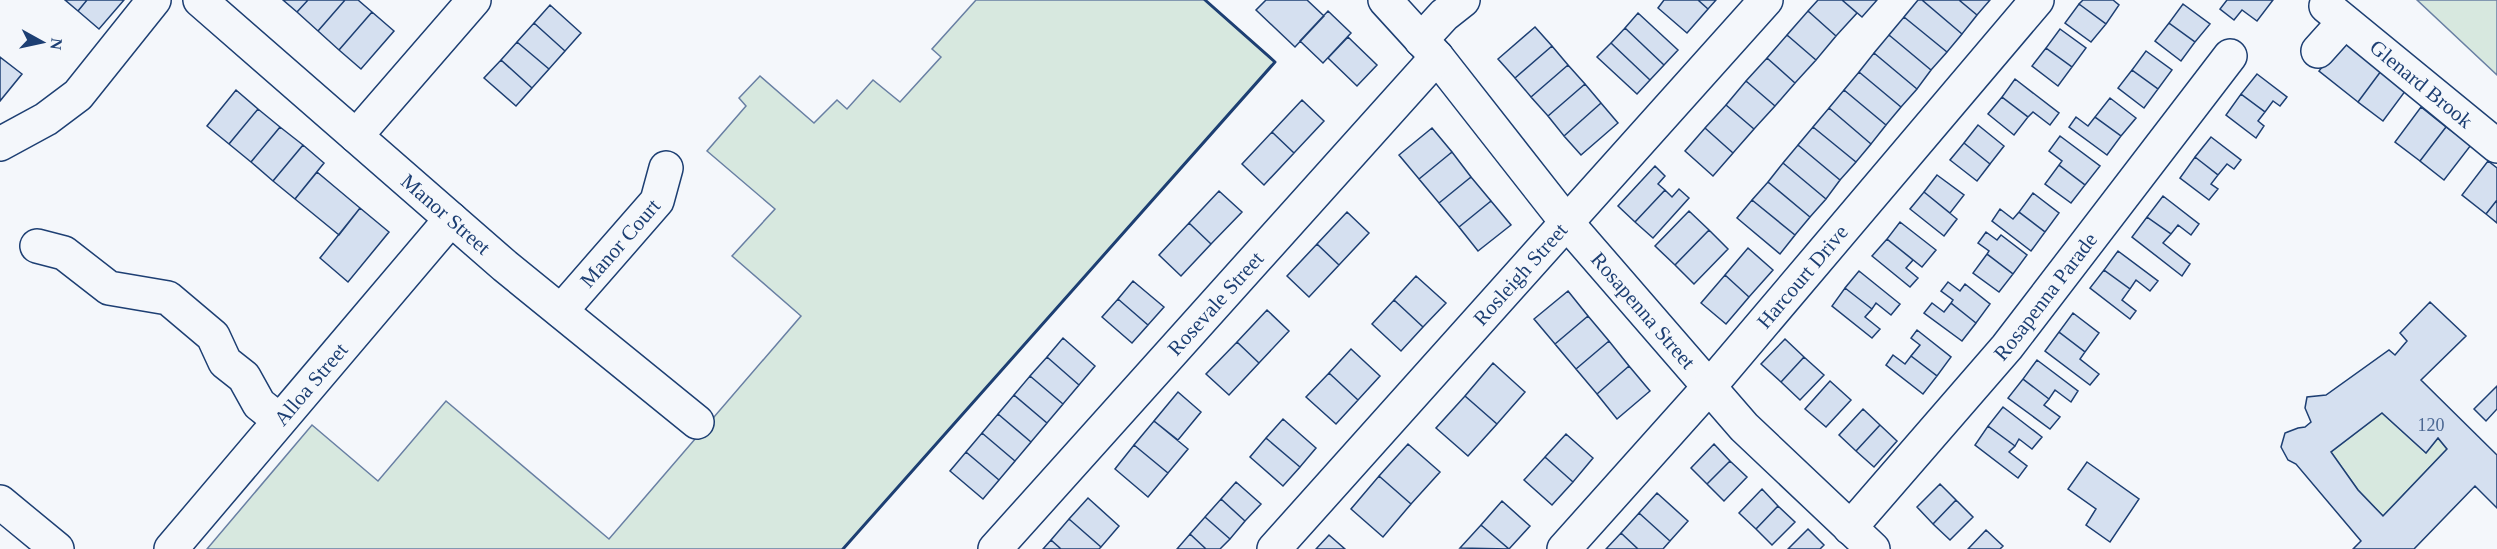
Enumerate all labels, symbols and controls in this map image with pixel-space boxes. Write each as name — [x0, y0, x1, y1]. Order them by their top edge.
north arrow — [12, 12, 72, 72]
street label: Glenard Brook — [2365, 35, 2478, 133]
text: N — [47, 37, 66, 51]
street label: Manor Street — [396, 169, 495, 260]
street label: Manor Court — [575, 194, 665, 292]
street label: Rosleigh Street — [1468, 218, 1572, 330]
street label: Harcourt Drive — [1752, 220, 1853, 333]
street label: Rosapenna Parade — [1989, 228, 2102, 365]
street label: Rosevale Street — [1163, 247, 1268, 360]
street label: Rosapenna Street — [1586, 247, 1700, 374]
street label: Alloa Street — [269, 338, 353, 431]
house number: 120 — [2418, 415, 2445, 435]

